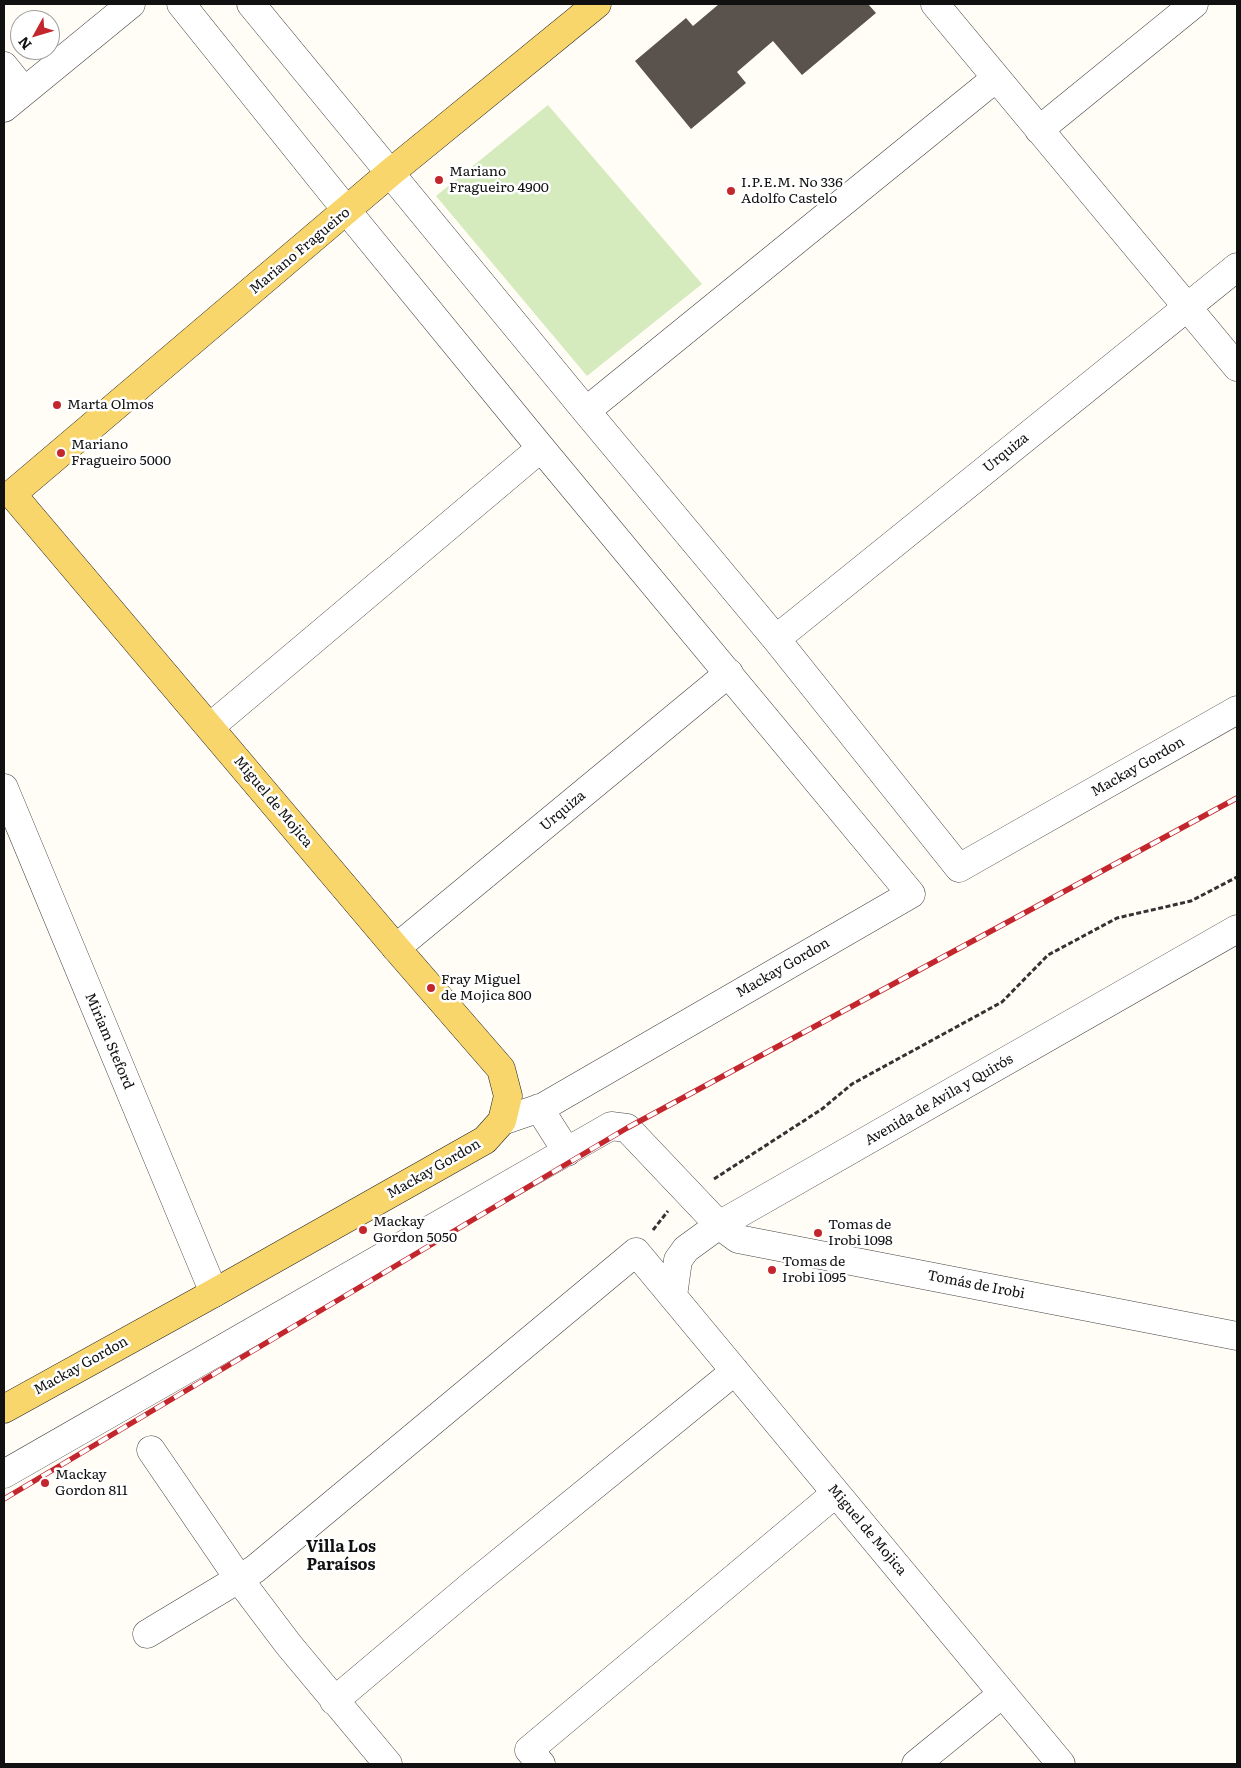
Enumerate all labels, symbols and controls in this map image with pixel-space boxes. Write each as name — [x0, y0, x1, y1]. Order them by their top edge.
north arrow — [10, 10, 60, 60]
text: N — [13, 33, 36, 55]
place label: Mariano Fragueiro 4900 — [449, 164, 549, 196]
marker: Mariano Fragueiro 4900 — [433, 174, 445, 186]
place label: I.P.E.M. No 336 Adolfo Castelo — [741, 175, 843, 208]
marker: I.P.E.M. No 336 Adolfo Castelo — [725, 185, 737, 197]
street label: Mariano Fragueiro — [246, 204, 354, 298]
place label: Marta Olmos — [67, 397, 154, 413]
marker: Marta Olmos — [51, 399, 63, 411]
street label: Urquiza — [980, 430, 1032, 476]
place label: Mariano Fragueiro 5000 — [71, 437, 171, 470]
marker: Mariano Fragueiro 5000 — [55, 447, 67, 459]
street label: Mackay Gordon — [1088, 733, 1188, 801]
street label: Miguel de Mojica — [230, 753, 316, 851]
street label: Urquiza — [537, 787, 589, 835]
street label: Mackay Gordon — [733, 934, 833, 1002]
place label: Fray Miguel de Mojica 800 — [441, 972, 532, 1004]
marker: Fray Miguel de Mojica 800 — [425, 982, 437, 994]
street label: Miriam Steford — [81, 990, 137, 1092]
street label: Avenida de Avila y Quirós — [862, 1051, 1016, 1149]
street label: Mackay Gordon — [384, 1135, 484, 1203]
place label: Mackay Gordon 5050 — [373, 1214, 457, 1246]
place label: Tomas de Irobi 1098 — [828, 1217, 893, 1250]
marker: Mackay Gordon 5050 — [357, 1224, 369, 1236]
marker: Tomas de Irobi 1098 — [812, 1227, 824, 1239]
place label: Tomas de Irobi 1095 — [782, 1254, 846, 1286]
marker: Tomas de Irobi 1095 — [766, 1264, 778, 1276]
street label: Tomás de Irobi — [926, 1267, 1026, 1303]
street label: Mackay Gordon — [31, 1333, 131, 1399]
place label: Mackay Gordon 811 — [55, 1467, 128, 1500]
marker: Mackay Gordon 811 — [39, 1477, 51, 1489]
street label: Miguel de Mojica — [824, 1481, 910, 1579]
district label: Villa Los Paraísos — [306, 1537, 376, 1575]

